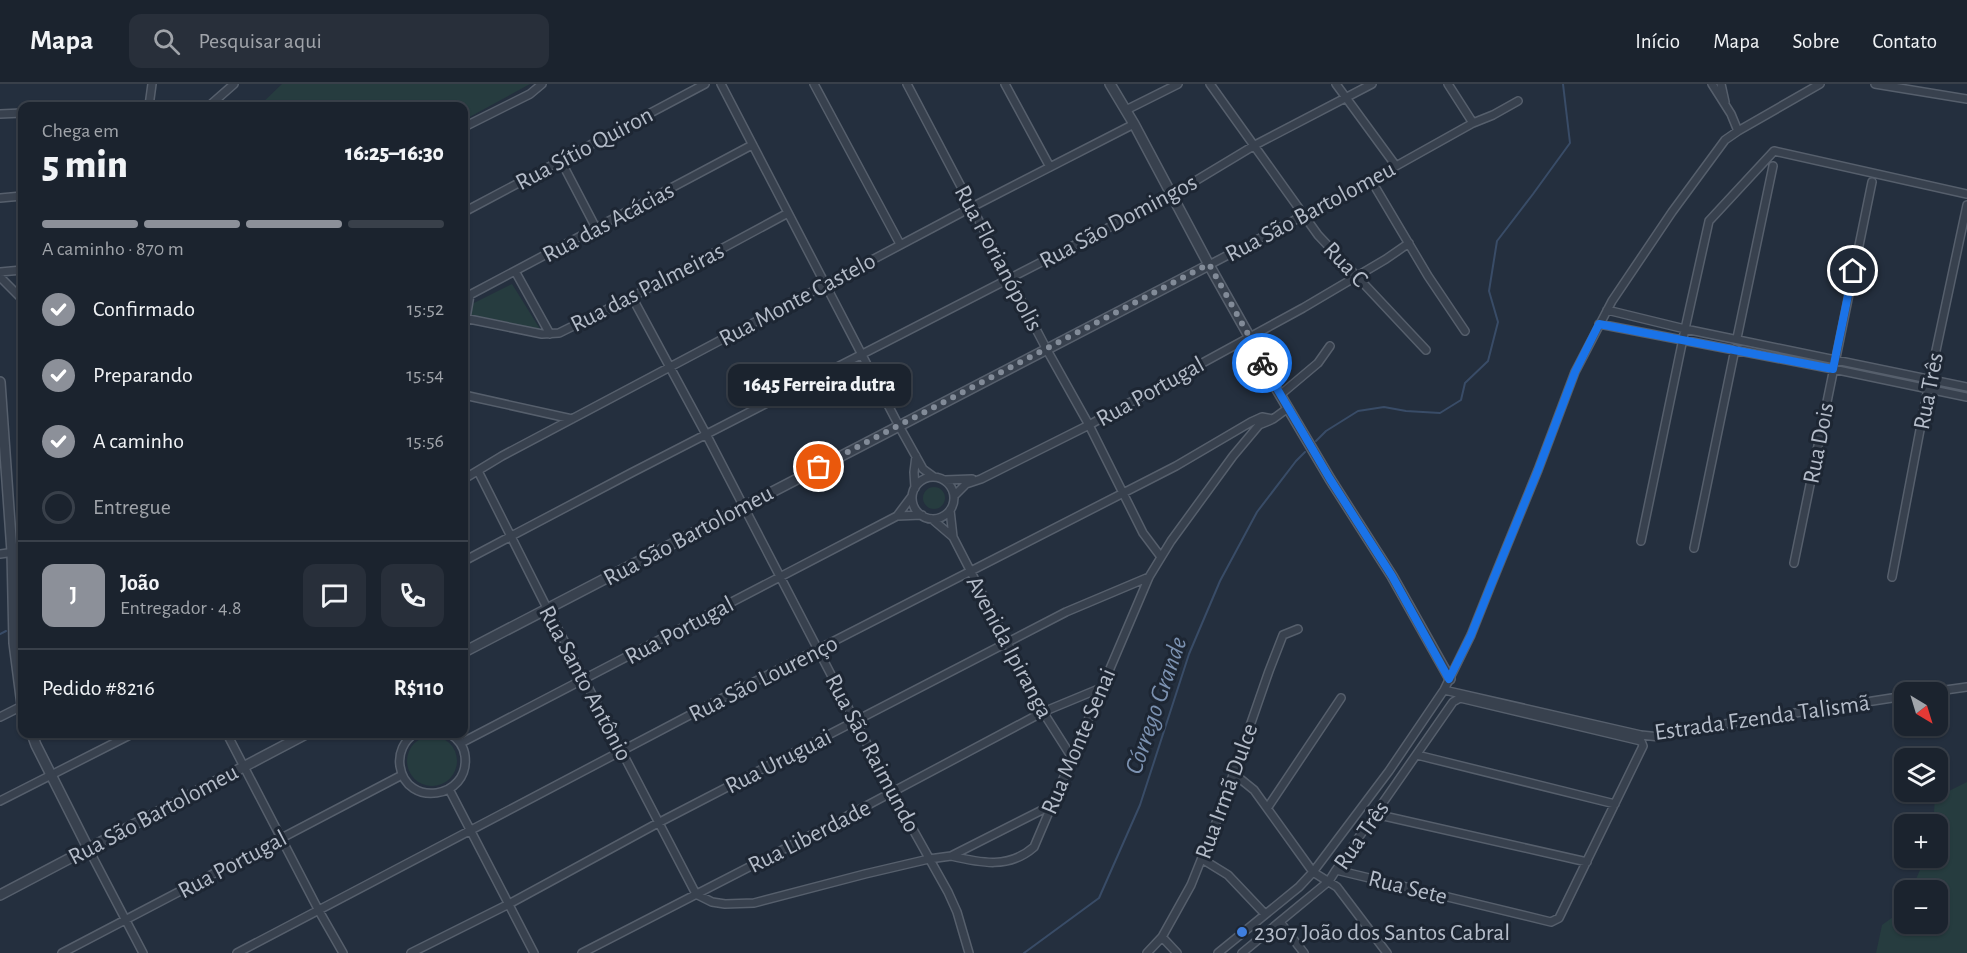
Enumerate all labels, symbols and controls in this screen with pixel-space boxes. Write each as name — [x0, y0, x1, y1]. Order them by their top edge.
search box — [129, 14, 549, 68]
icon: search — [150, 25, 183, 58]
text: Mapa — [30, 27, 93, 55]
text: Pesquisar aqui — [198, 30, 322, 52]
text: Início — [1635, 31, 1680, 52]
text: Mapa — [1713, 31, 1760, 52]
text: Sobre — [1793, 31, 1839, 52]
text: Contato — [1872, 31, 1937, 52]
street label: Rua Sítio Quiron — [512, 103, 657, 195]
text: Chega em — [42, 121, 119, 141]
text: 16:25–16:30 — [345, 142, 444, 164]
text: 5 min — [42, 146, 128, 185]
street label: Rua São Bartolomeu — [1222, 157, 1399, 267]
street label: Rua São Domingos — [1036, 170, 1201, 273]
street label: Rua das Acácias — [539, 178, 678, 268]
street label: Rua Florianópolis — [950, 182, 1047, 335]
street label: Rua C — [1318, 237, 1372, 292]
text: A caminho · 870 m — [42, 239, 184, 259]
street label: Rua das Palmeiras — [567, 239, 728, 337]
pin — [1827, 245, 1878, 296]
street label: Rua Monte Castelo — [715, 249, 880, 351]
icon: home — [1836, 254, 1869, 287]
icon: check — [42, 293, 75, 326]
text: Confirmado — [93, 298, 195, 320]
text: 15:52 — [407, 299, 444, 319]
courier — [1232, 333, 1292, 393]
icon: bike — [1246, 347, 1279, 380]
street label: Rua Três — [1910, 351, 1948, 432]
street label: Rua Portugal — [1093, 352, 1208, 431]
icon: check — [42, 359, 75, 392]
text: Preparando — [93, 364, 193, 386]
text: 15:54 — [406, 365, 444, 385]
callout: 1645 Ferreira dutra — [728, 365, 910, 407]
text: 1645 Ferreira dutra — [744, 375, 895, 395]
street label: Rua Dois — [1799, 401, 1839, 486]
icon: check — [42, 425, 75, 458]
text: A caminho — [93, 430, 184, 452]
text: 15:56 — [406, 431, 444, 451]
pin — [793, 441, 844, 492]
icon: bag — [802, 450, 835, 483]
street label: Rua São Bartolomeu — [600, 481, 777, 591]
text: Entregue — [93, 496, 171, 518]
button: chat — [303, 564, 366, 627]
button: phone — [381, 564, 444, 627]
text: João — [120, 572, 159, 594]
street label: Avenida Ipiranga — [962, 572, 1057, 723]
text: J — [70, 584, 77, 606]
street label: Rua Portugal — [621, 592, 738, 669]
text: Entregador · 4.8 — [120, 598, 242, 618]
street label: Rua Santo Antônio — [534, 602, 636, 765]
street label: Rua São Lourenço — [685, 631, 842, 727]
water label: Córrego Grande — [1120, 633, 1192, 777]
street label: Rua Monte Senai — [1037, 665, 1120, 818]
street label: Rua São Raimundo — [820, 670, 924, 837]
text: Pedido #8216 — [42, 677, 155, 699]
text: R$110 — [394, 677, 444, 699]
north arrow — [1894, 682, 1948, 736]
map controls — [1894, 682, 1948, 934]
street label: Estrada Fzenda Talismã — [1653, 691, 1871, 745]
street label: Rua Irmã Dulce — [1191, 720, 1263, 862]
street label: Rua Uruguai — [722, 725, 835, 799]
button: layers — [1894, 748, 1948, 802]
street label: Rua São Bartolomeu — [65, 760, 242, 870]
street label: Rua Liberdade — [744, 796, 875, 878]
street label: Rua Três — [1330, 797, 1394, 874]
button: + — [1894, 814, 1948, 868]
street label: Rua Portugal — [174, 826, 291, 903]
street label: Rua Sete — [1366, 867, 1450, 909]
button: − — [1894, 880, 1948, 934]
place label: 2307 João dos Santos Cabral — [1254, 921, 1510, 945]
marker: 2307 João dos Santos Cabral — [1235, 925, 1249, 939]

